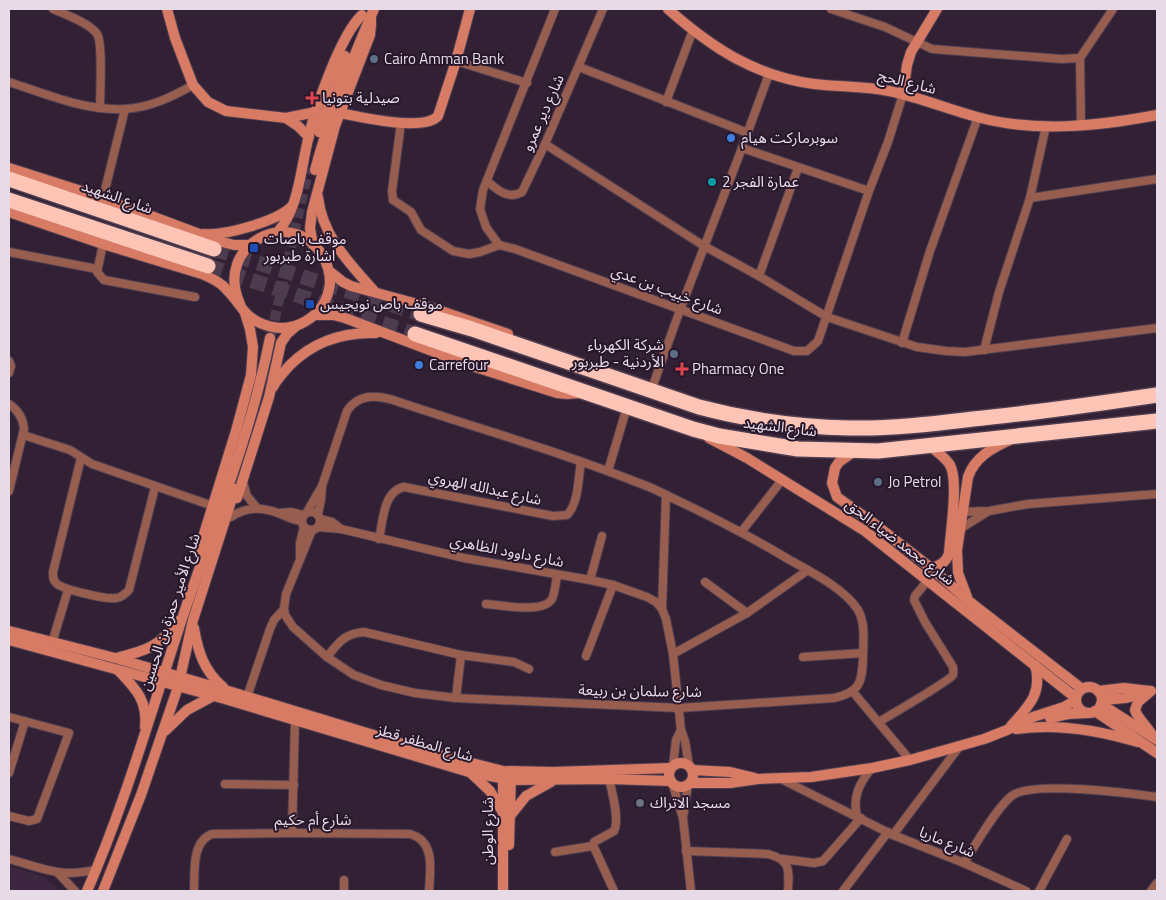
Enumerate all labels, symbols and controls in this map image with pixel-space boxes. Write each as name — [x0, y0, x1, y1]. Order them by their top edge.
place label: Cairo Amman Bank — [384, 47, 504, 70]
marker: Cairo Amman Bank — [368, 53, 380, 65]
street label: شارع الحج — [875, 63, 939, 101]
street label: شارع دير عمرو — [515, 70, 571, 155]
place label: صيدلية بتونيا — [322, 86, 400, 109]
marker: صيدلية بتونيا — [306, 92, 318, 104]
place label: سوبرماركت هيام — [741, 126, 838, 149]
marker: سوبرماركت هيام — [725, 132, 737, 144]
place label: عمارة الفجر 2 — [722, 170, 799, 193]
street label: شارع الشهيد — [78, 174, 156, 220]
marker: عمارة الفجر 2 — [706, 176, 718, 188]
place label: موقف باصات اشارة طبربور — [263, 227, 347, 267]
marker: موقف باصات اشارة طبربور — [248, 242, 260, 254]
street label: شارع خبيب بن عدي — [608, 259, 726, 321]
place label: موقف باص نويجيس — [320, 292, 443, 315]
marker: موقف باص نويجيس — [304, 298, 316, 310]
place label: شركة الكهرباء الأردنية - طبربور — [571, 333, 664, 373]
marker: شركة الكهرباء الأردنية - طبربور — [668, 348, 680, 360]
place label: Carrefour — [429, 353, 488, 376]
place label: Pharmacy One — [692, 357, 784, 380]
marker: Carrefour — [413, 359, 425, 371]
marker: Pharmacy One — [676, 363, 688, 375]
street label: شارع الشهيد — [742, 411, 818, 443]
street label: شارع عبدالله الهروي — [426, 464, 544, 512]
place label: Jo Petrol — [888, 470, 942, 493]
marker: Jo Petrol — [872, 476, 884, 488]
street label: شارع محمد ضياء الحق — [840, 493, 960, 591]
street label: شارع داوود الظاهري — [448, 528, 566, 574]
street label: شارع الأمير حمزة بن الحسين — [133, 530, 207, 694]
street label: شارع سلمان بن ربيعة — [578, 678, 702, 704]
street label: شارع المظفر قطز — [373, 718, 476, 768]
place label: مسجد الاتراك — [650, 791, 731, 814]
street label: شارع الوطن — [476, 797, 500, 865]
marker: مسجد الاتراك — [634, 797, 646, 809]
street label: شارع أم حكيم — [274, 808, 352, 832]
street label: شارع ماريا — [915, 820, 979, 864]

